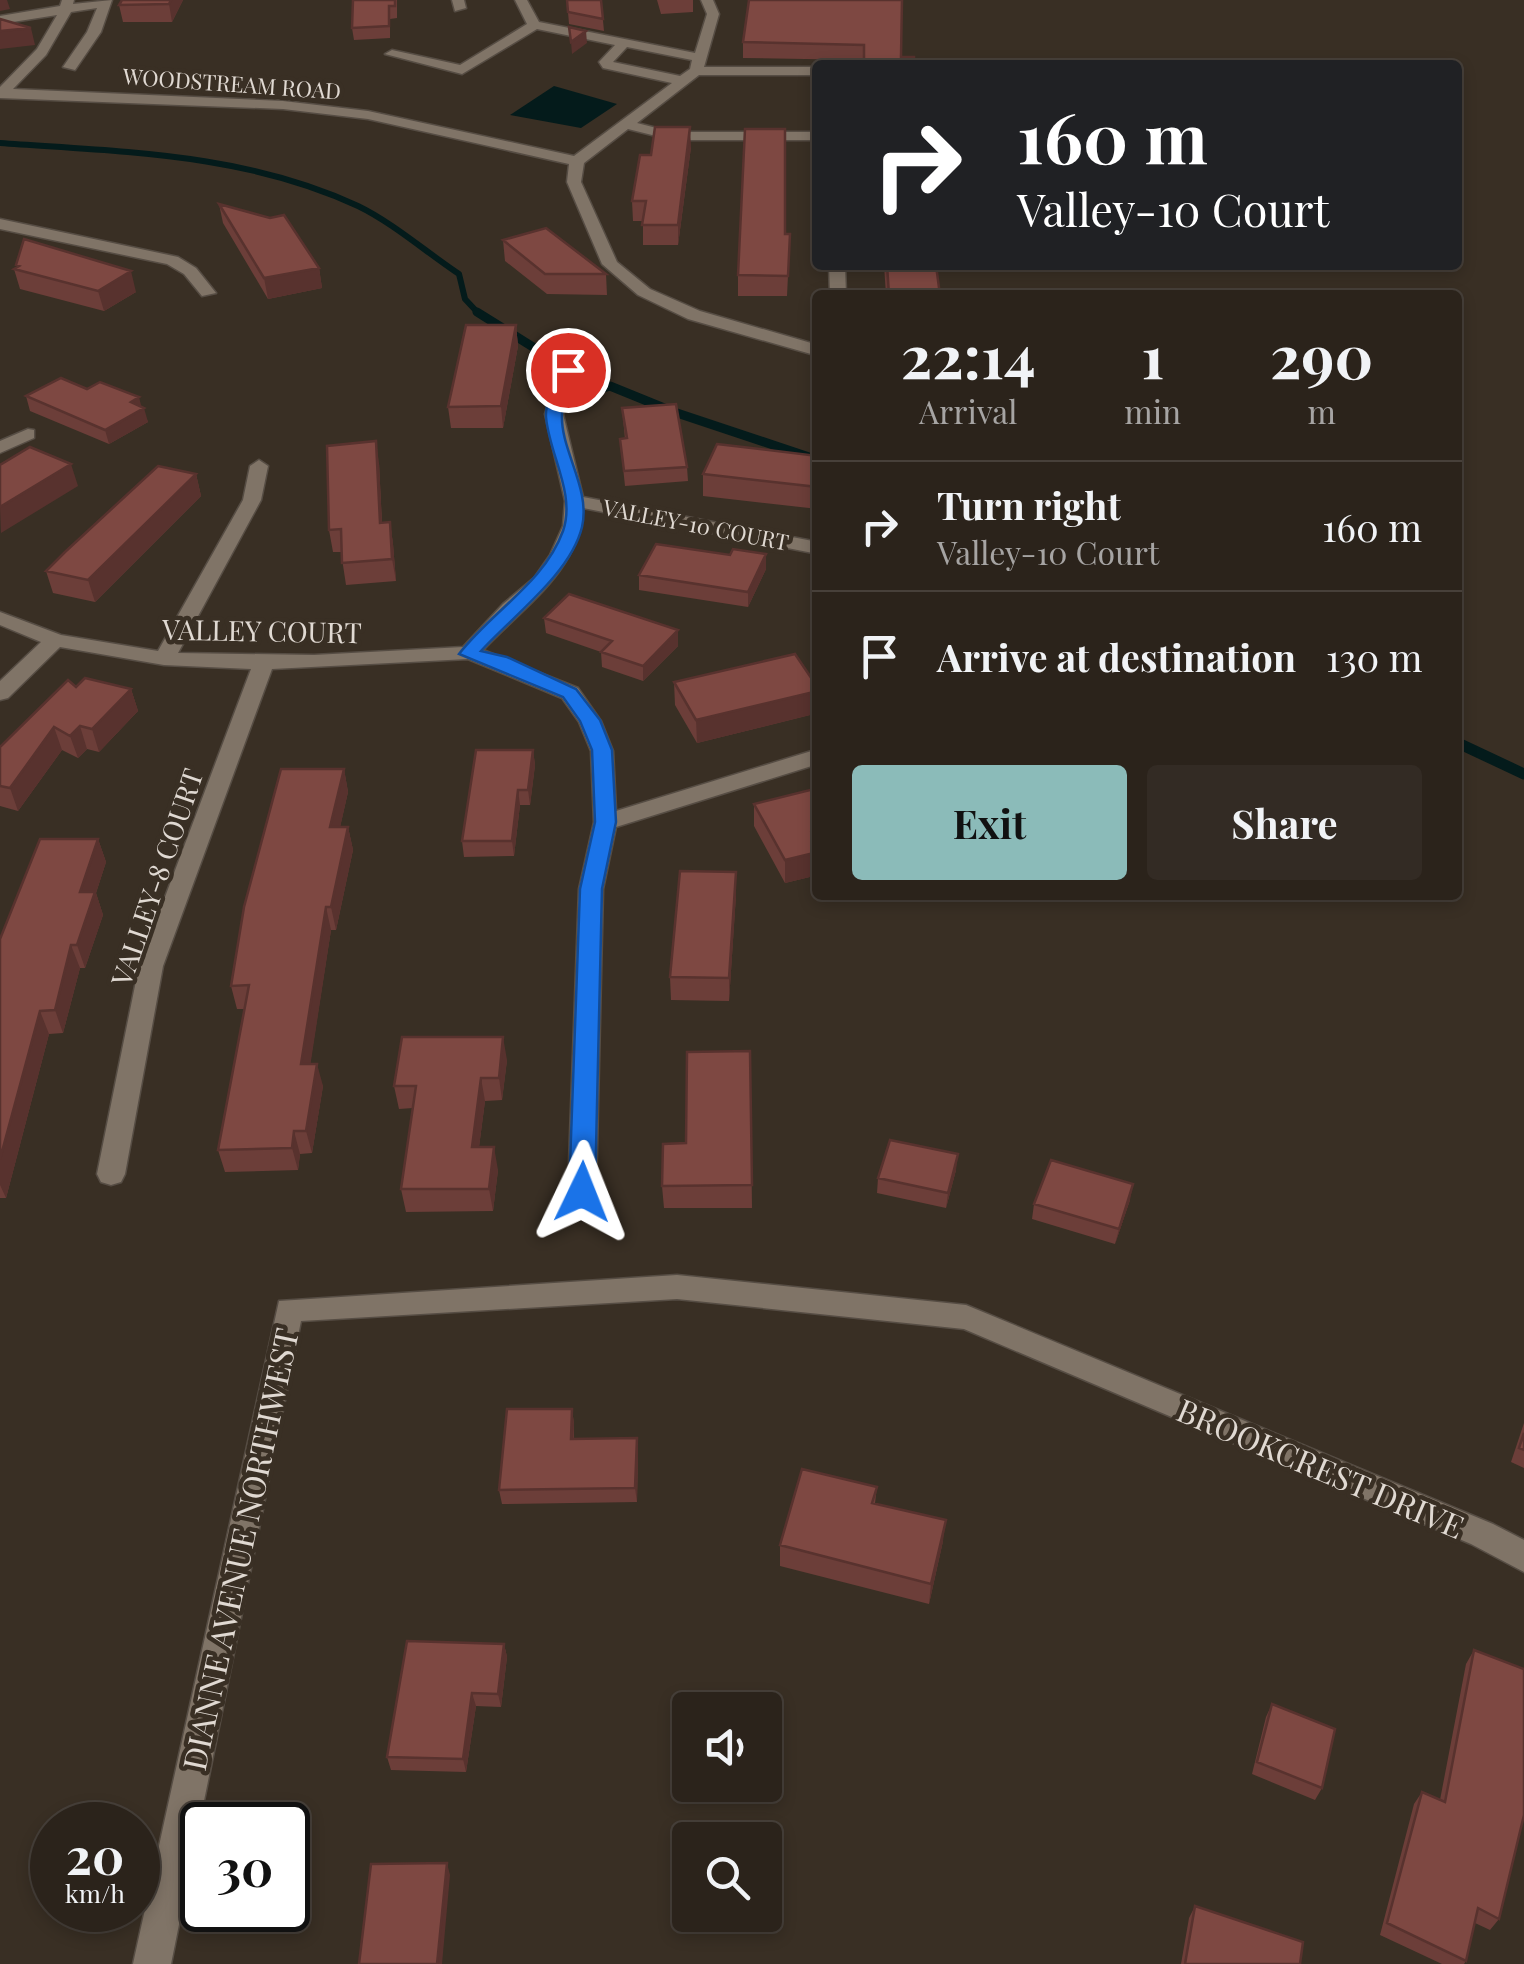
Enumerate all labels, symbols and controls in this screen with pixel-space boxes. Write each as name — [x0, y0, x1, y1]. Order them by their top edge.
street label: WOODSTREAM ROAD — [121, 60, 342, 106]
text: 160 m — [1017, 88, 1208, 182]
icon: right — [852, 100, 982, 230]
text: Valley-10 Court — [1017, 178, 1329, 238]
text: 22:14 — [901, 314, 1036, 394]
text: 1 — [1141, 314, 1164, 394]
text: 290 — [1270, 314, 1373, 394]
pin — [526, 328, 611, 413]
icon: arrive — [541, 343, 596, 398]
text: Arrival — [919, 389, 1017, 432]
text: min — [1124, 389, 1181, 432]
text: m — [1307, 389, 1336, 432]
text: Turn right — [937, 479, 1121, 530]
street label: VALLEY-10 COURT — [600, 491, 792, 557]
icon: right — [852, 499, 907, 554]
text: 160 m — [1322, 501, 1422, 552]
text: Valley-10 Court — [937, 530, 1159, 573]
street label: VALLEY COURT — [161, 610, 362, 650]
icon: arrive — [852, 629, 907, 684]
text: Arrive at destination — [937, 631, 1296, 682]
text: 130 m — [1326, 631, 1423, 682]
street label: VALLEY-8 COURT — [101, 763, 211, 992]
button: Exit — [852, 765, 1127, 880]
button: Share — [1147, 765, 1422, 880]
position arrow — [530, 1140, 634, 1244]
street label: DIANNE AVENUE NORTHWEST — [171, 1324, 307, 1774]
street label: BROOKCREST DRIVE — [1171, 1387, 1471, 1547]
map controls — [672, 1692, 782, 1932]
button: sound — [672, 1692, 782, 1802]
speed limit sign: 30 — [180, 1802, 310, 1932]
text: 20 — [66, 1821, 124, 1888]
button: search — [672, 1822, 782, 1932]
text: km/h — [65, 1876, 125, 1909]

